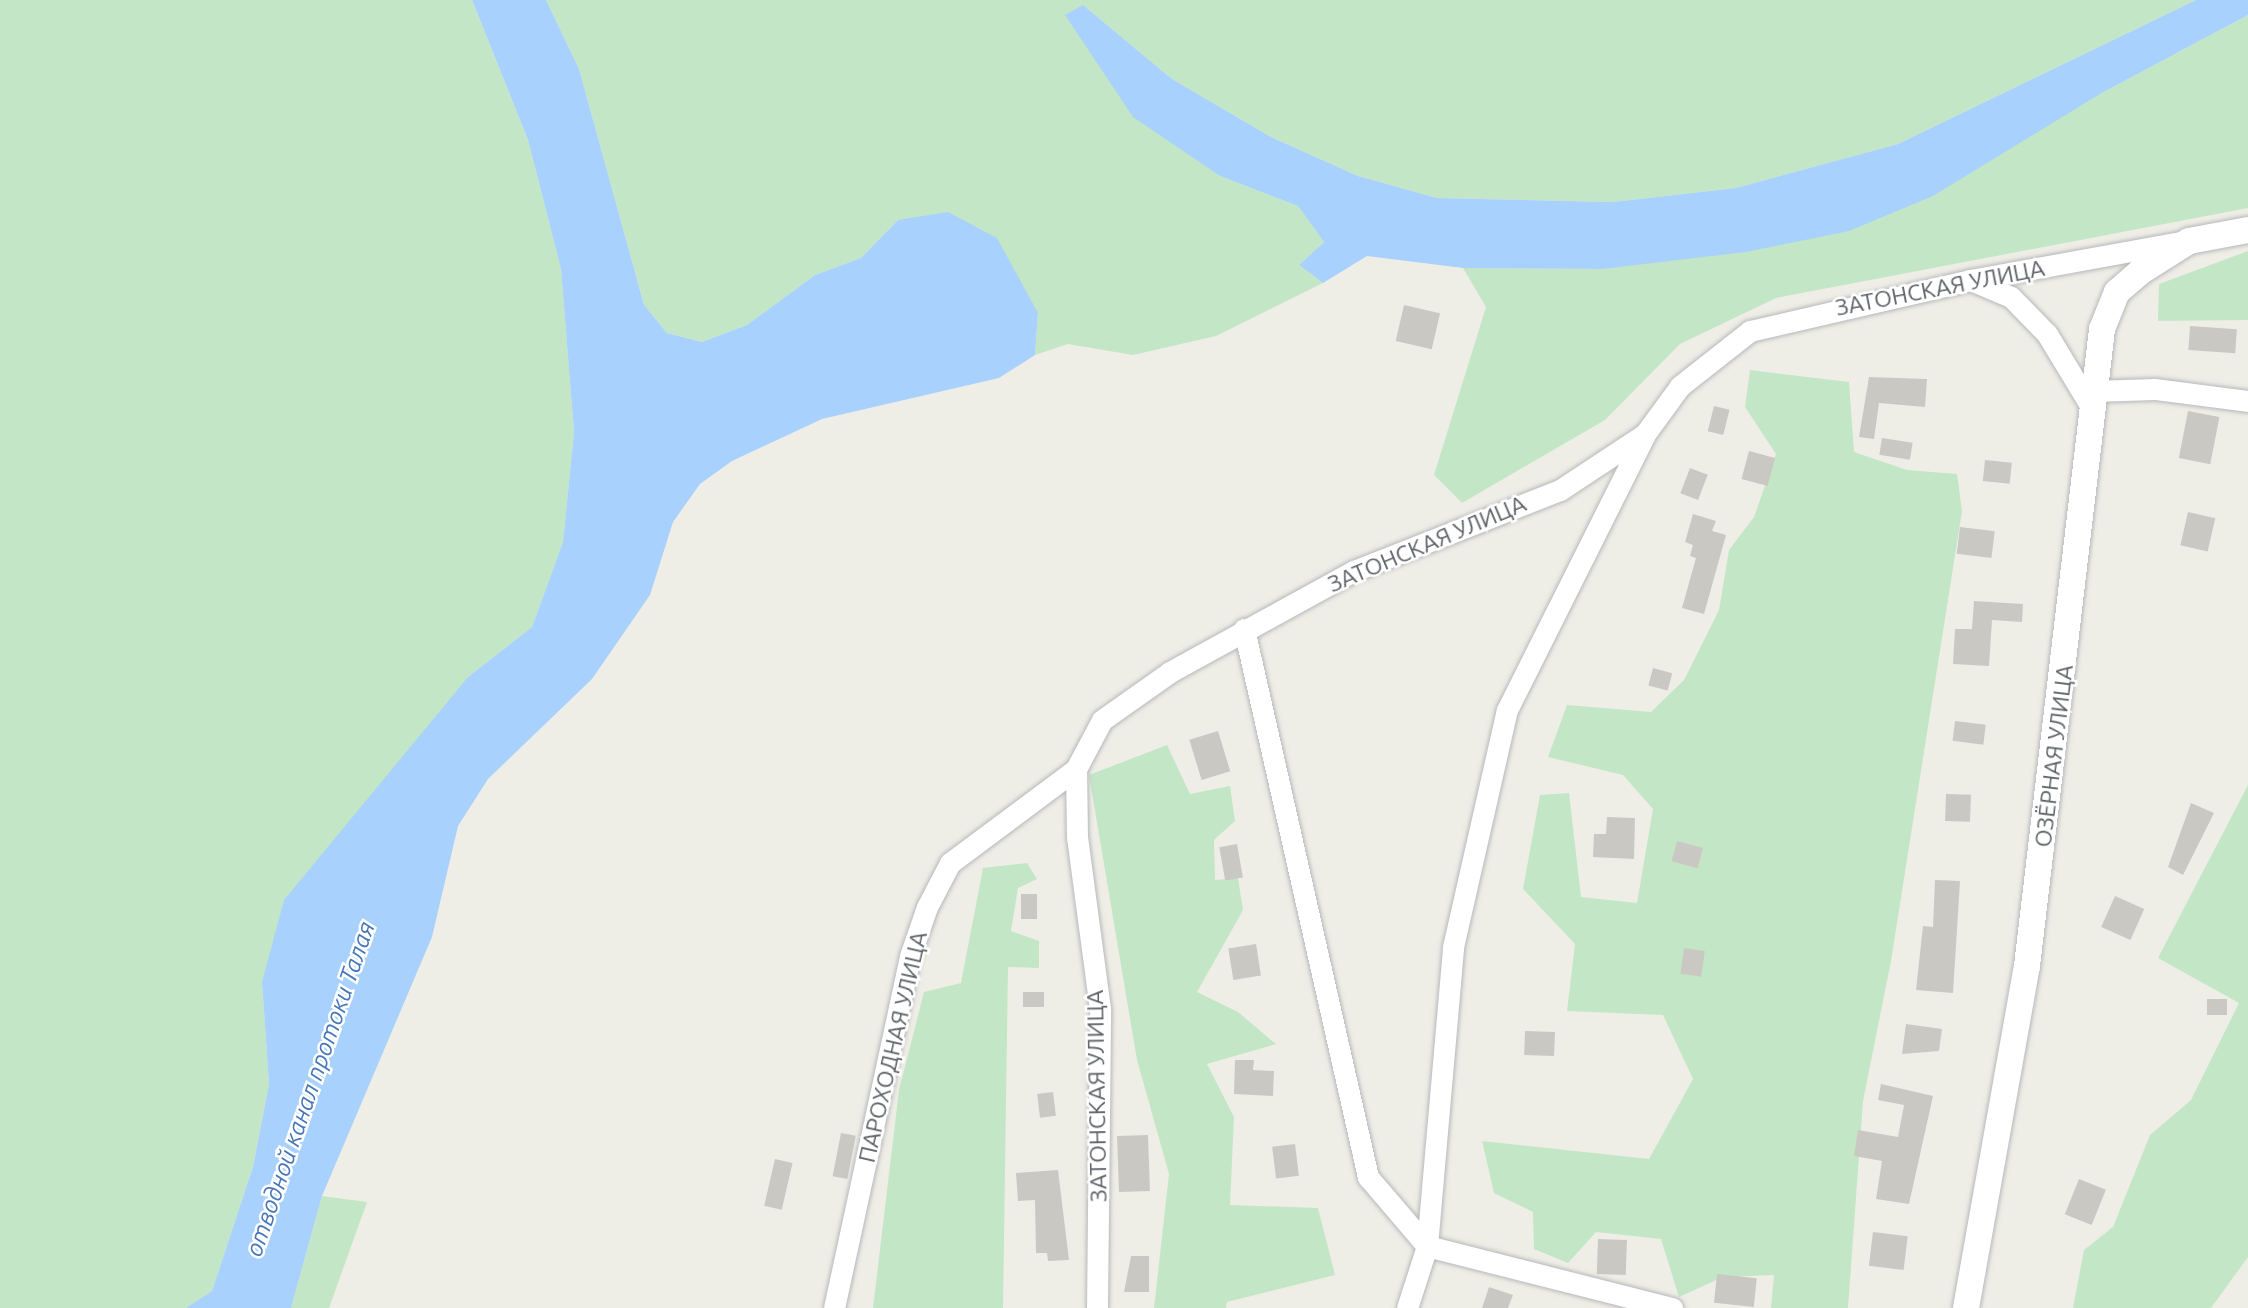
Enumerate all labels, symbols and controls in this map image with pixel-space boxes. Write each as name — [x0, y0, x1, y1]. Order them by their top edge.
street label: ЗАТОНСКАЯ УЛИЦА — [1833, 254, 2047, 322]
street label: ЗАТОНСКАЯ УЛИЦА — [1324, 490, 1530, 598]
street label: ОЗЁРНАЯ УЛИЦА — [2029, 663, 2079, 849]
water label: отводной канал протоки Талая — [239, 918, 381, 1260]
street label: ПАРОХОДНАЯ УЛИЦА — [853, 929, 933, 1165]
street label: ЗАТОНСКАЯ УЛИЦА — [1081, 990, 1113, 1202]

